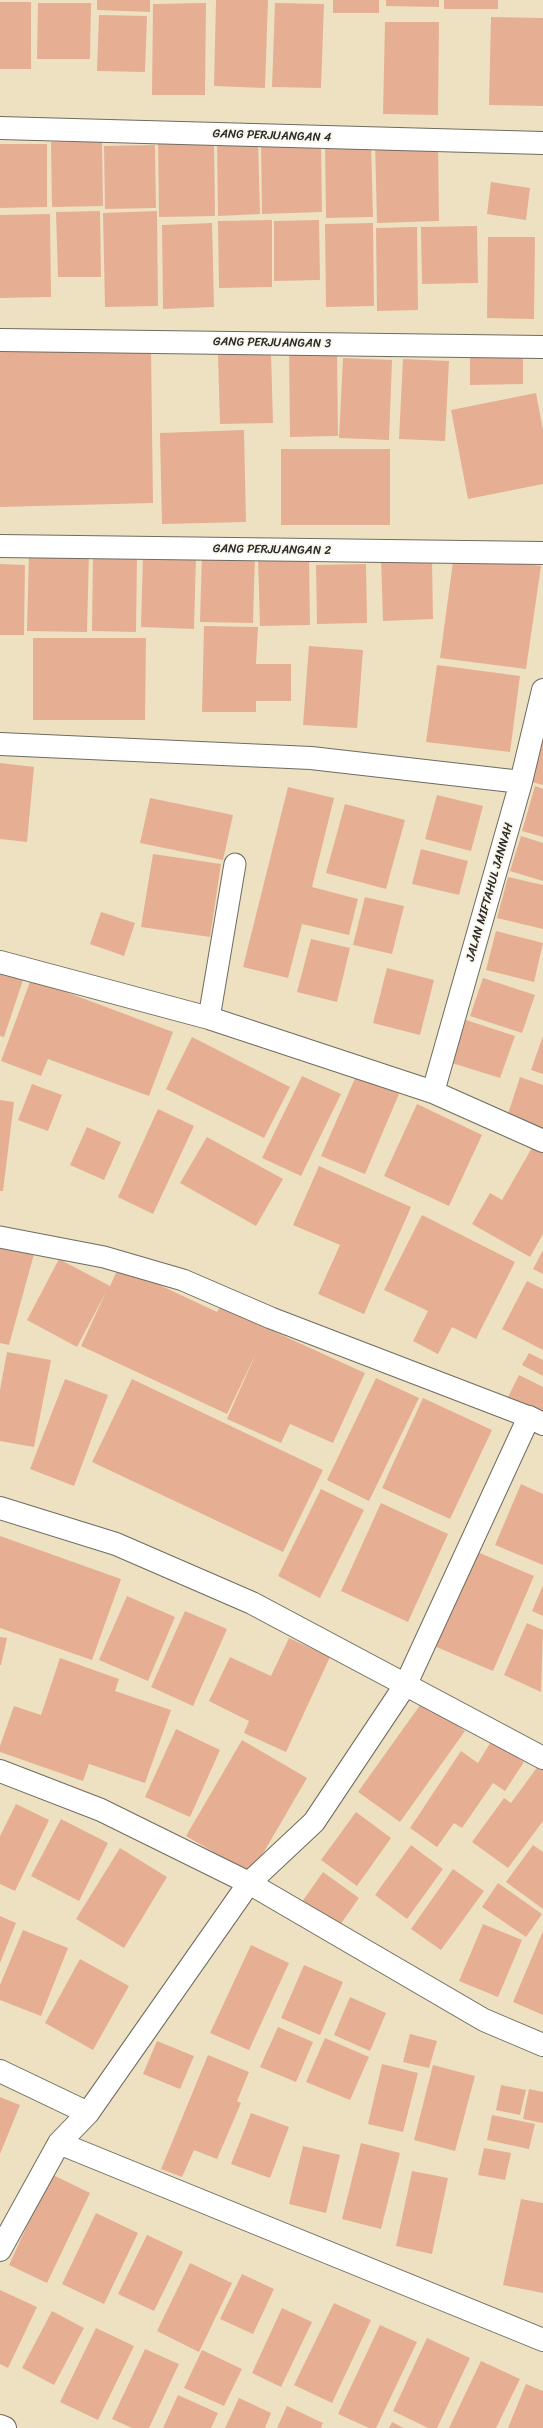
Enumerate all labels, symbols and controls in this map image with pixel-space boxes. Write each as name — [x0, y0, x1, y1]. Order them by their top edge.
street label: GANG PERJUANGAN 4 — [212, 127, 332, 145]
street label: GANG PERJUANGAN 3 — [213, 335, 331, 351]
street label: GANG PERJUANGAN 2 — [213, 542, 331, 558]
street label: JALAN MIFTAHUL JANNAH — [463, 821, 517, 963]

